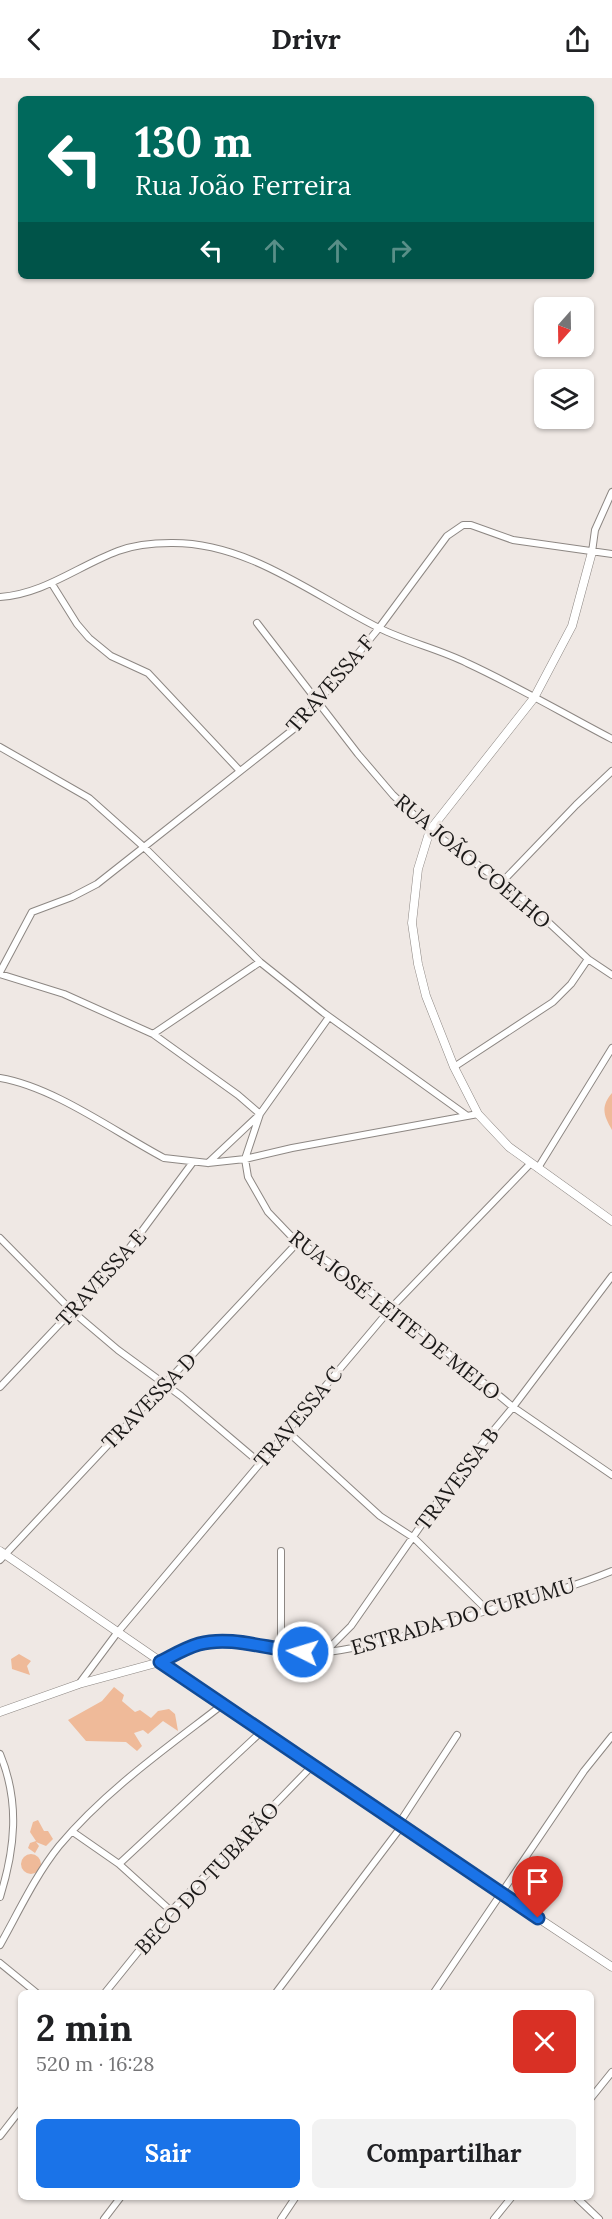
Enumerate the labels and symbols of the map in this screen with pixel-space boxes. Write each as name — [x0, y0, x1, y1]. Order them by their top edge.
north arrow — [534, 297, 594, 357]
street label: TRAVESSA F — [280, 630, 380, 738]
street label: RUA JOÃO COELHO — [389, 788, 557, 934]
street label: TRAVESSA E — [50, 1224, 152, 1332]
street label: RUA JOSÉ LEITE DE MELO — [284, 1224, 506, 1406]
street label: TRAVESSA D — [96, 1347, 202, 1455]
street label: TRAVESSA C — [248, 1361, 348, 1473]
street label: TRAVESSA B — [409, 1422, 505, 1536]
street label: ESTRADA DO CURUMU — [348, 1571, 578, 1661]
position arrow — [271, 1620, 335, 1684]
street label: BECO DO TUBARÃO — [129, 1796, 285, 1960]
pin — [512, 1856, 563, 1918]

